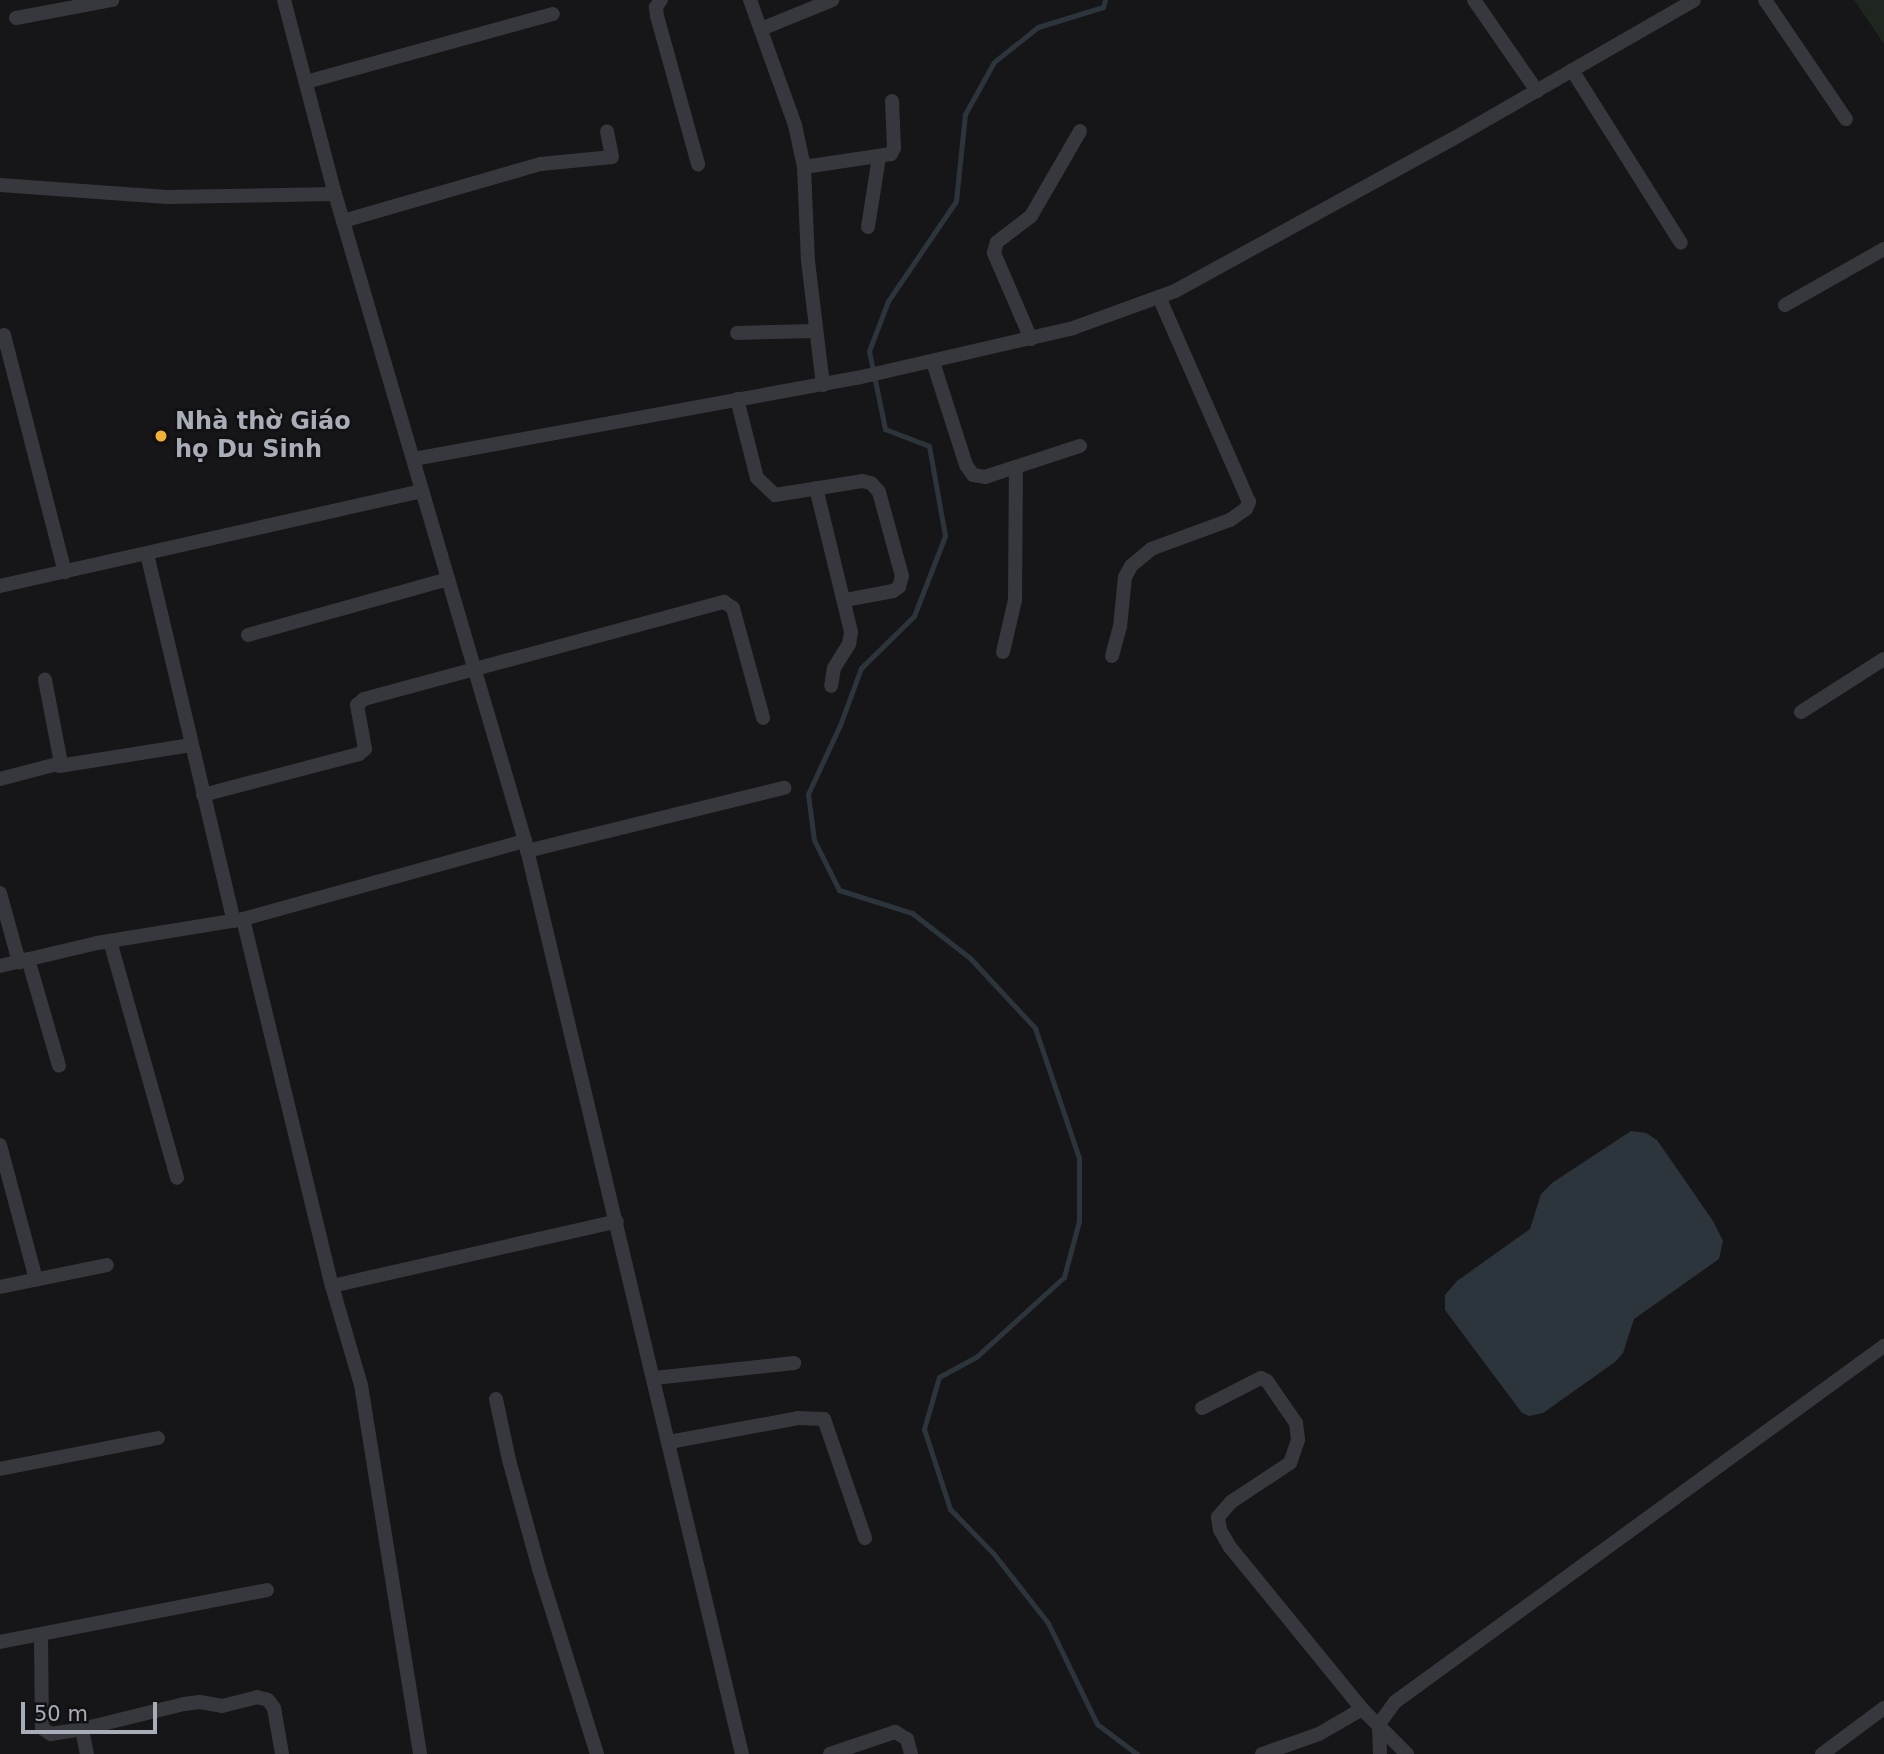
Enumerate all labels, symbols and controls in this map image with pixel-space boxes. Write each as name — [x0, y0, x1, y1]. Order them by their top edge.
place label: Nhà thờ Giáo họ Du Sinh — [175, 408, 351, 464]
marker: Nhà thờ Giáo họ Du Sinh — [153, 428, 169, 444]
scale bar — [24, 1688, 161, 1732]
text: 50 m — [34, 1702, 88, 1726]

